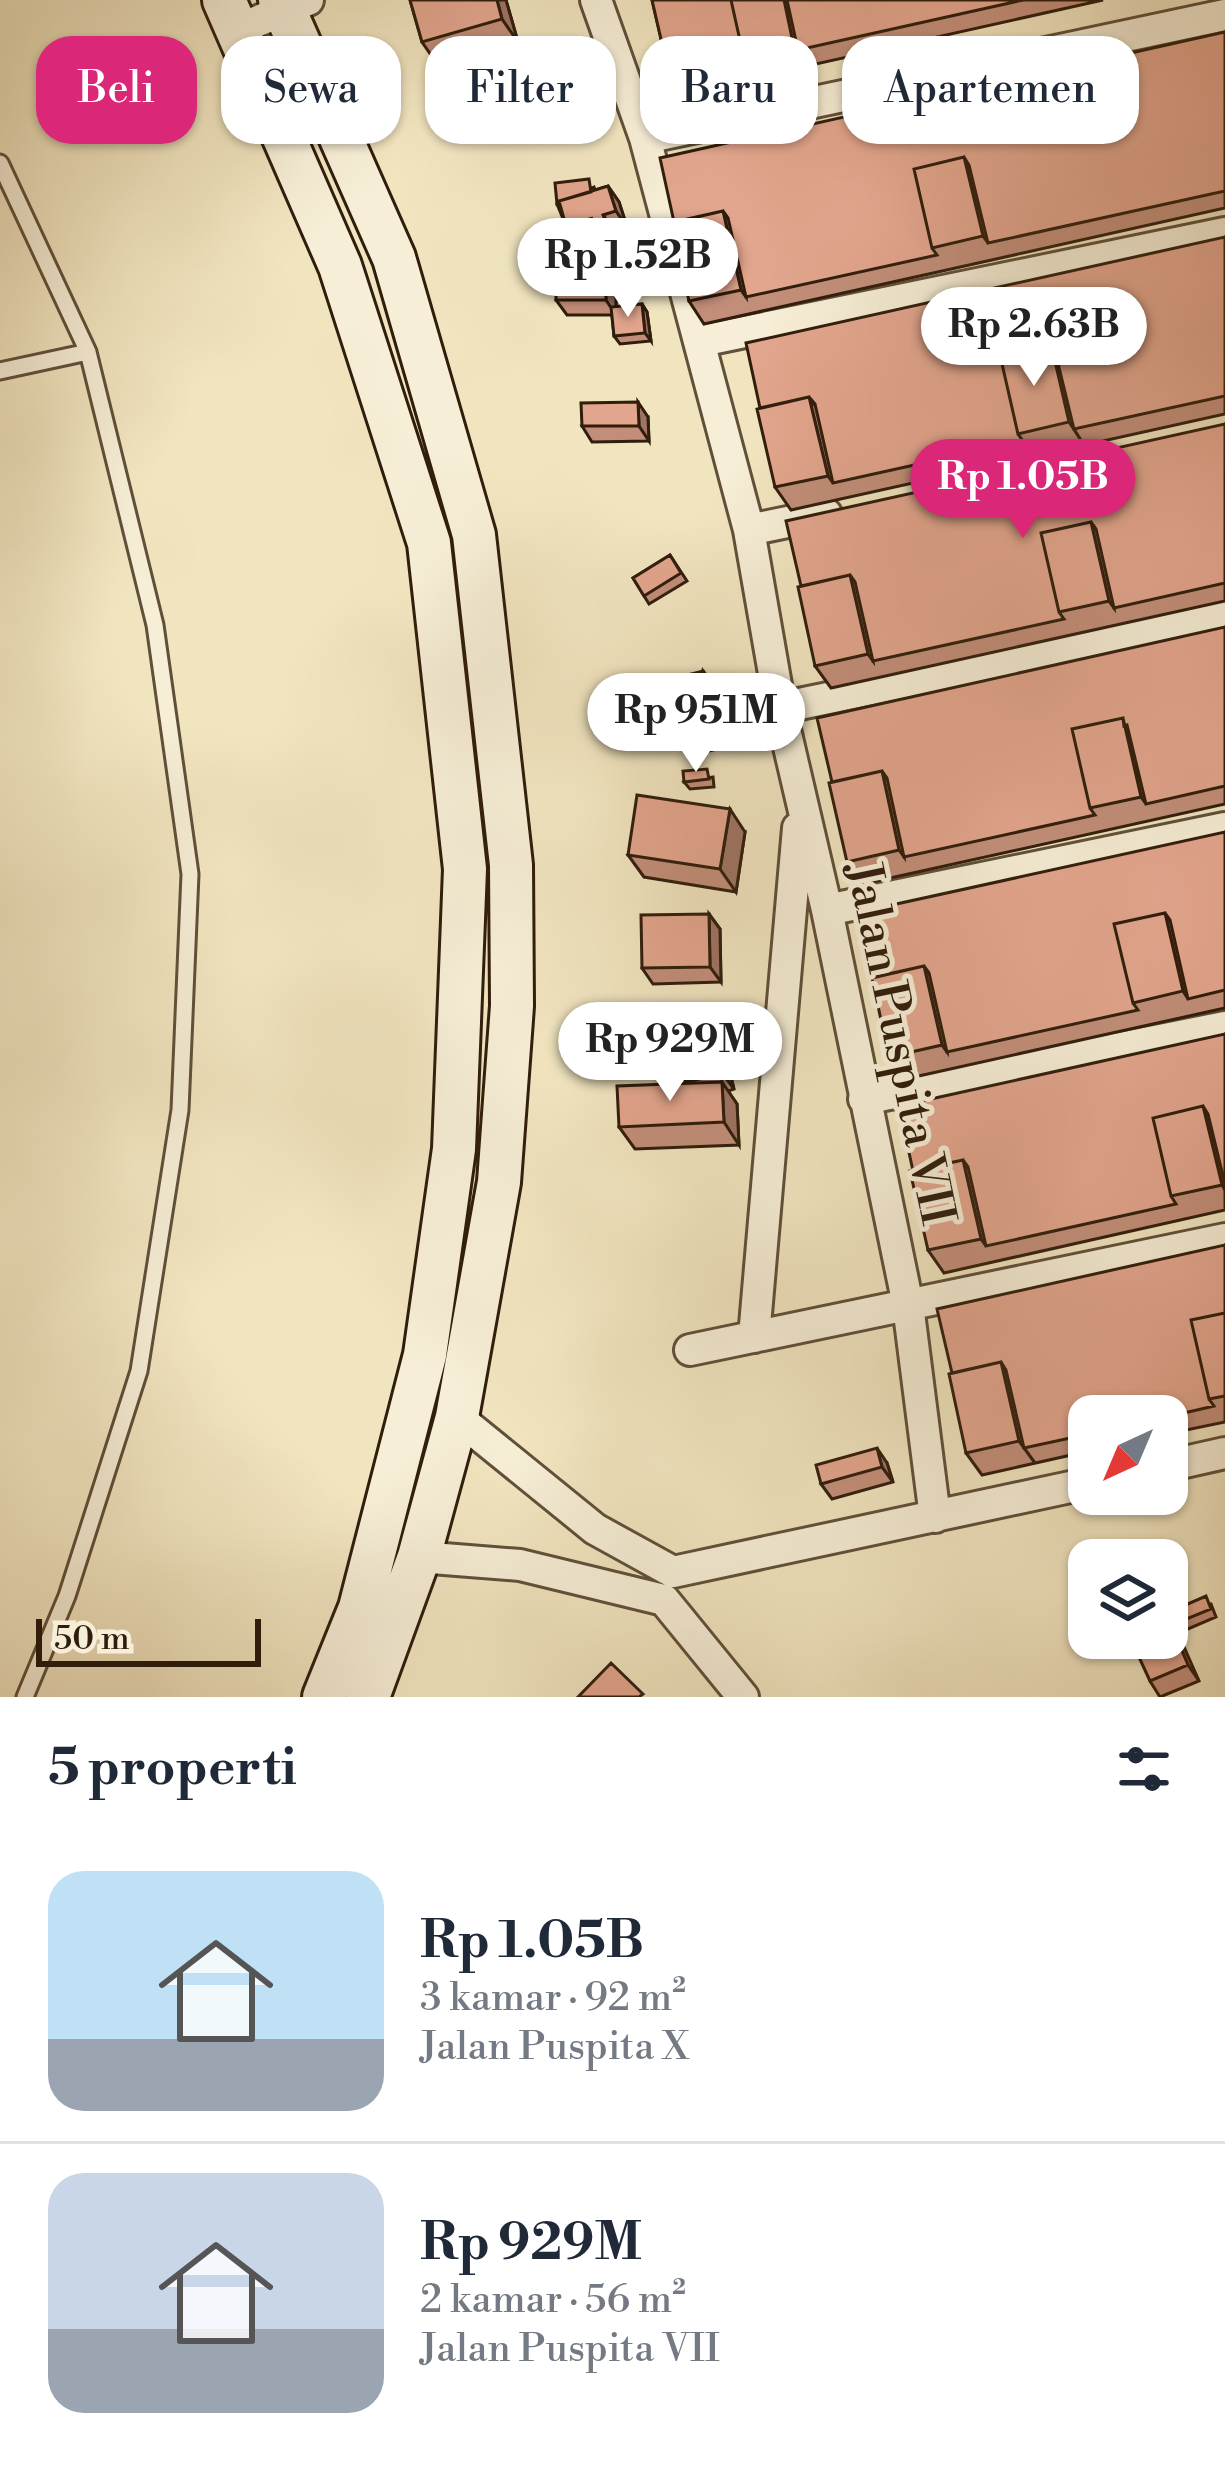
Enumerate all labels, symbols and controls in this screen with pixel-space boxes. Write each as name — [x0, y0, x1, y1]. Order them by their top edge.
chip: Beli — [36, 36, 197, 144]
chip: Sewa — [221, 36, 401, 144]
chip: Filter — [425, 36, 616, 144]
chip: Baru — [640, 36, 818, 144]
chip: Apartemen — [842, 36, 1139, 144]
pin: Rp 1.52B — [504, 218, 752, 320]
text: Rp 1.52B — [544, 232, 712, 281]
pin: Rp 2.63B — [910, 287, 1158, 389]
text: Rp 2.63B — [948, 301, 1120, 350]
pin: Rp 1.05B — [899, 439, 1147, 541]
text: Rp 1.05B — [937, 453, 1109, 502]
pin: Rp 951M — [585, 673, 807, 775]
text: Rp 951M — [614, 687, 778, 736]
street label: Jalan Puspita VII — [831, 855, 967, 1231]
pin: Rp 929M — [559, 1002, 781, 1104]
text: Rp 929M — [585, 1016, 755, 1065]
north arrow — [1068, 1395, 1188, 1515]
map controls — [1068, 1395, 1188, 1659]
button: layers — [1068, 1539, 1188, 1659]
scale bar — [36, 1613, 261, 1666]
text: 50 m — [54, 1619, 130, 1660]
icon: filters — [1111, 1736, 1177, 1802]
text: 5 properti — [48, 1737, 297, 1801]
text: Rp 1.05B — [420, 1910, 644, 1974]
icon: home — [144, 1919, 288, 2063]
text: 3 kamar · 92 m² — [420, 1974, 686, 2023]
text: Jalan Puspita X — [420, 2023, 689, 2072]
text: Rp 929M — [420, 2212, 642, 2276]
icon: home — [144, 2221, 288, 2365]
text: 2 kamar · 56 m² — [420, 2276, 686, 2325]
text: Jalan Puspita VII — [420, 2325, 720, 2374]

